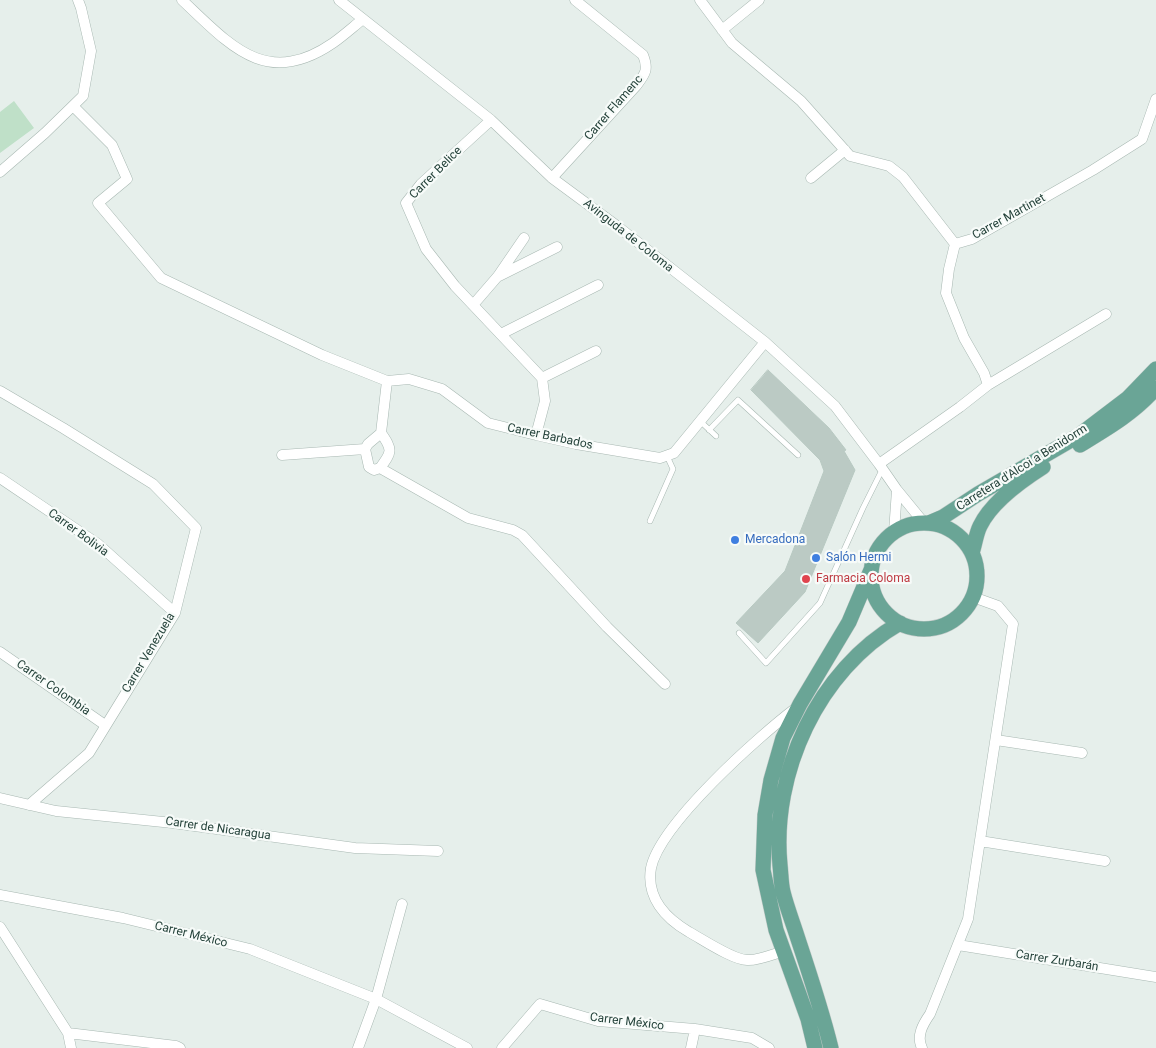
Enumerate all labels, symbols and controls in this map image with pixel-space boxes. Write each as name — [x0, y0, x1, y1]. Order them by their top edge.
street label: Carrer Flamenc — [582, 72, 646, 144]
street label: Carrer Belice — [407, 144, 465, 202]
street label: Carrer Martinet — [970, 191, 1048, 243]
street label: Avinguda de Coloma — [580, 196, 676, 276]
street label: Carrer Barbados — [506, 421, 594, 453]
street label: Carretera d'Alcoi a Benidorm — [954, 422, 1090, 514]
street label: Carrer Bolivia — [45, 506, 111, 560]
place label: Mercadona — [745, 533, 805, 547]
marker: Mercadona — [729, 534, 741, 546]
place label: Salón Hermi — [826, 551, 891, 565]
marker: Salón Hermi — [810, 552, 822, 564]
place label: Farmacia Coloma — [816, 572, 910, 586]
marker: Farmacia Coloma — [800, 573, 812, 585]
street label: Carrer Venezuela — [119, 610, 179, 696]
street label: Carrer Colombia — [13, 657, 93, 719]
street label: Carrer de Nicaragua — [164, 814, 272, 844]
street label: Carrer México — [153, 919, 229, 951]
street label: Carrer Zurbarán — [1015, 947, 1099, 975]
street label: Carrer México — [589, 1010, 665, 1034]

